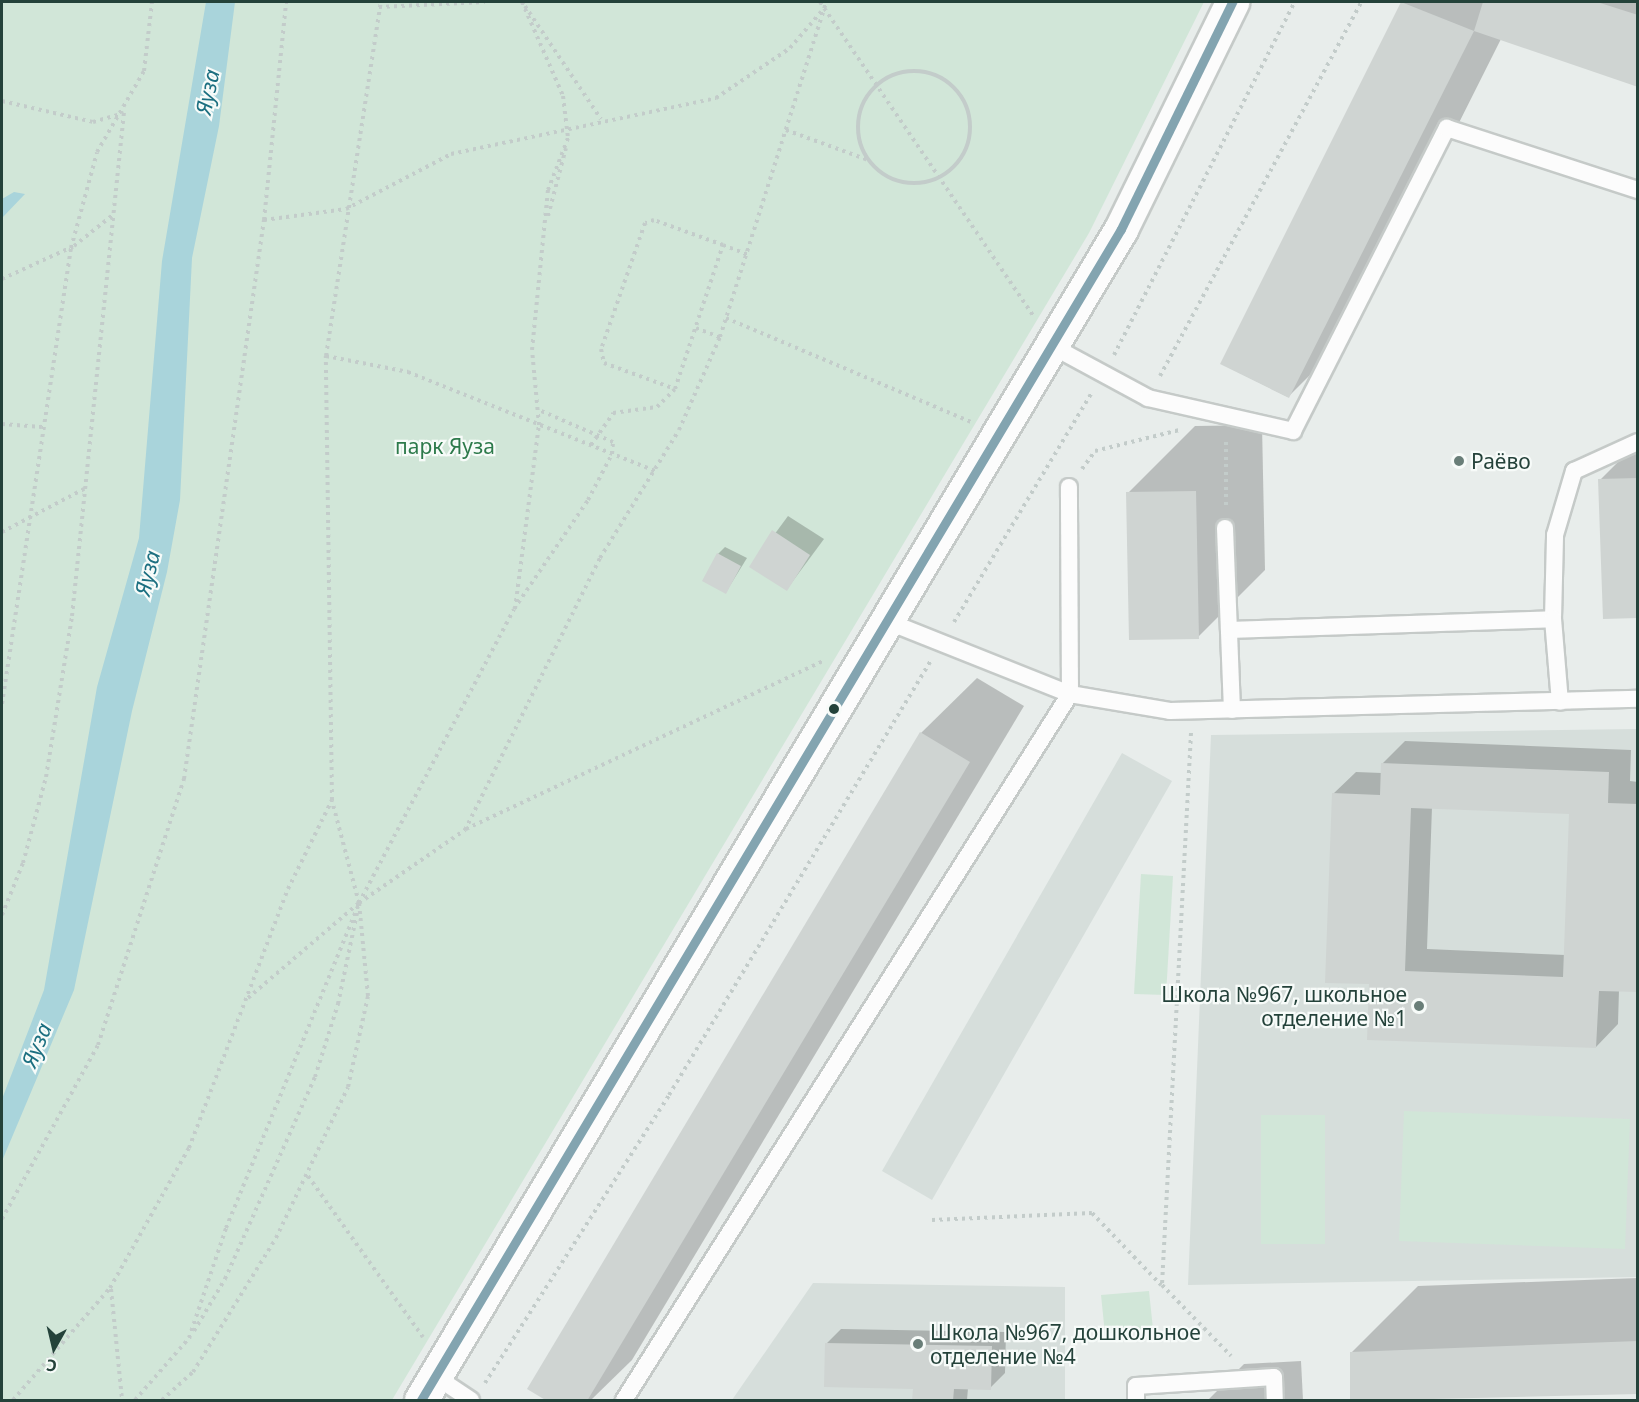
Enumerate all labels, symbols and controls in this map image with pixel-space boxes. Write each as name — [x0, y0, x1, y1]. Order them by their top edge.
water label: Яуза — [189, 67, 225, 117]
park label: парк Яуза — [395, 433, 495, 459]
place label: Раёво — [1471, 448, 1531, 474]
marker: Раёво — [1452, 454, 1466, 468]
water label: Яуза — [129, 548, 165, 598]
unlabelled marker — [828, 703, 840, 715]
place label: Школа №967, школьное отделение №1 — [1161, 981, 1407, 1031]
marker: Школа №967, школьное отделение №1 — [1412, 999, 1426, 1013]
water label: Яуза — [15, 1019, 57, 1071]
north arrow — [24, 1318, 84, 1378]
place label: Школа №967, дошкольное отделение №4 — [930, 1319, 1201, 1369]
marker: Школа №967, дошкольное отделение №4 — [911, 1337, 925, 1351]
text: С — [45, 1354, 58, 1377]

